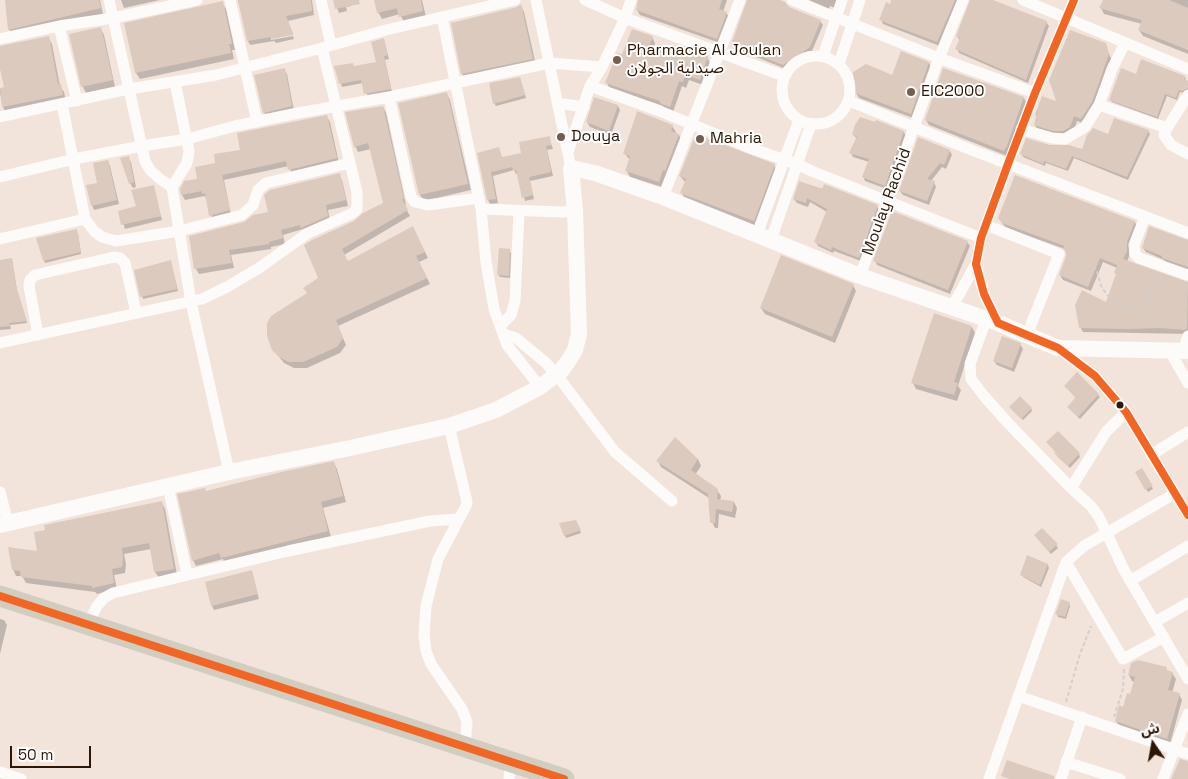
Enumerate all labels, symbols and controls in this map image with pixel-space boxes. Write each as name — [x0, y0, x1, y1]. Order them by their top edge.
place label: Pharmacie Al Joulan صيدلية الجولان — [627, 41, 781, 79]
marker: Pharmacie Al Joulan صيدلية الجولان — [611, 54, 623, 66]
place label: EIC2000 — [921, 82, 985, 102]
marker: EIC2000 — [905, 86, 917, 98]
place label: Douya — [571, 127, 620, 147]
place label: Mahria — [710, 129, 762, 149]
marker: Douya — [555, 131, 567, 143]
marker: Mahria — [694, 133, 706, 145]
street label: Moulay Rachid — [859, 146, 915, 258]
unlabelled marker — [1115, 400, 1125, 410]
north arrow — [1128, 719, 1178, 769]
text: ش — [1139, 719, 1161, 740]
scale bar — [12, 736, 94, 768]
text: 50 m — [18, 745, 53, 764]

